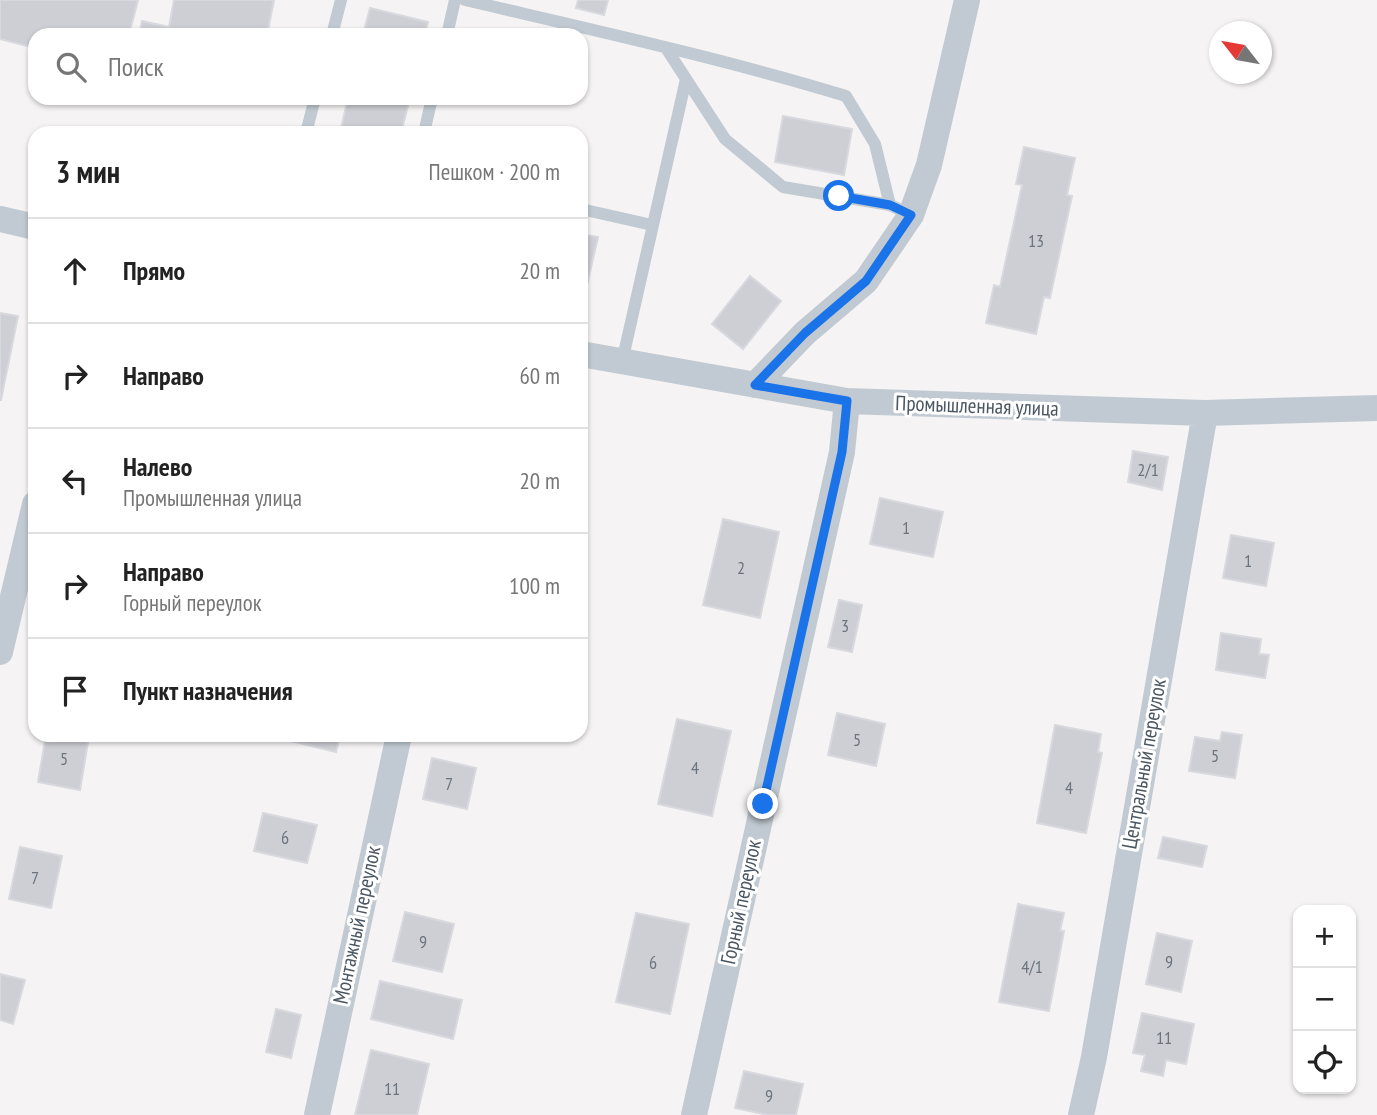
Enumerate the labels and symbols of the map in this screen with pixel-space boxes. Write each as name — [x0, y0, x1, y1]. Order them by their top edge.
north arrow — [1209, 21, 1272, 84]
route start — [823, 180, 854, 211]
house number: 13 — [1028, 229, 1044, 252]
street label: Промышленная улица — [895, 389, 1059, 422]
house number: 2/1 — [1137, 458, 1159, 481]
house number: 1 — [902, 516, 910, 539]
house number: 1 — [1244, 549, 1252, 572]
house number: 2 — [737, 556, 745, 579]
house number: 3 — [841, 614, 849, 637]
street label: Центральный переулок — [1115, 677, 1172, 851]
house number: 5 — [853, 728, 861, 751]
house number: 5 — [1211, 744, 1219, 767]
house number: 5 — [60, 747, 68, 770]
house number: 4 — [691, 756, 699, 779]
house number: 7 — [445, 772, 453, 795]
house number: 4 — [1065, 776, 1073, 799]
route end — [747, 788, 778, 819]
house number: 6 — [281, 826, 289, 849]
street label: Горный переулок — [714, 837, 767, 967]
street label: Монтажный переулок — [327, 844, 386, 1006]
house number: 7 — [31, 866, 39, 889]
house number: 9 — [419, 930, 427, 953]
house number: 9 — [1165, 950, 1173, 973]
house number: 6 — [649, 951, 657, 974]
house number: 4/1 — [1021, 955, 1043, 978]
house number: 11 — [1156, 1026, 1172, 1049]
house number: 11 — [384, 1077, 400, 1100]
house number: 9 — [765, 1084, 773, 1107]

